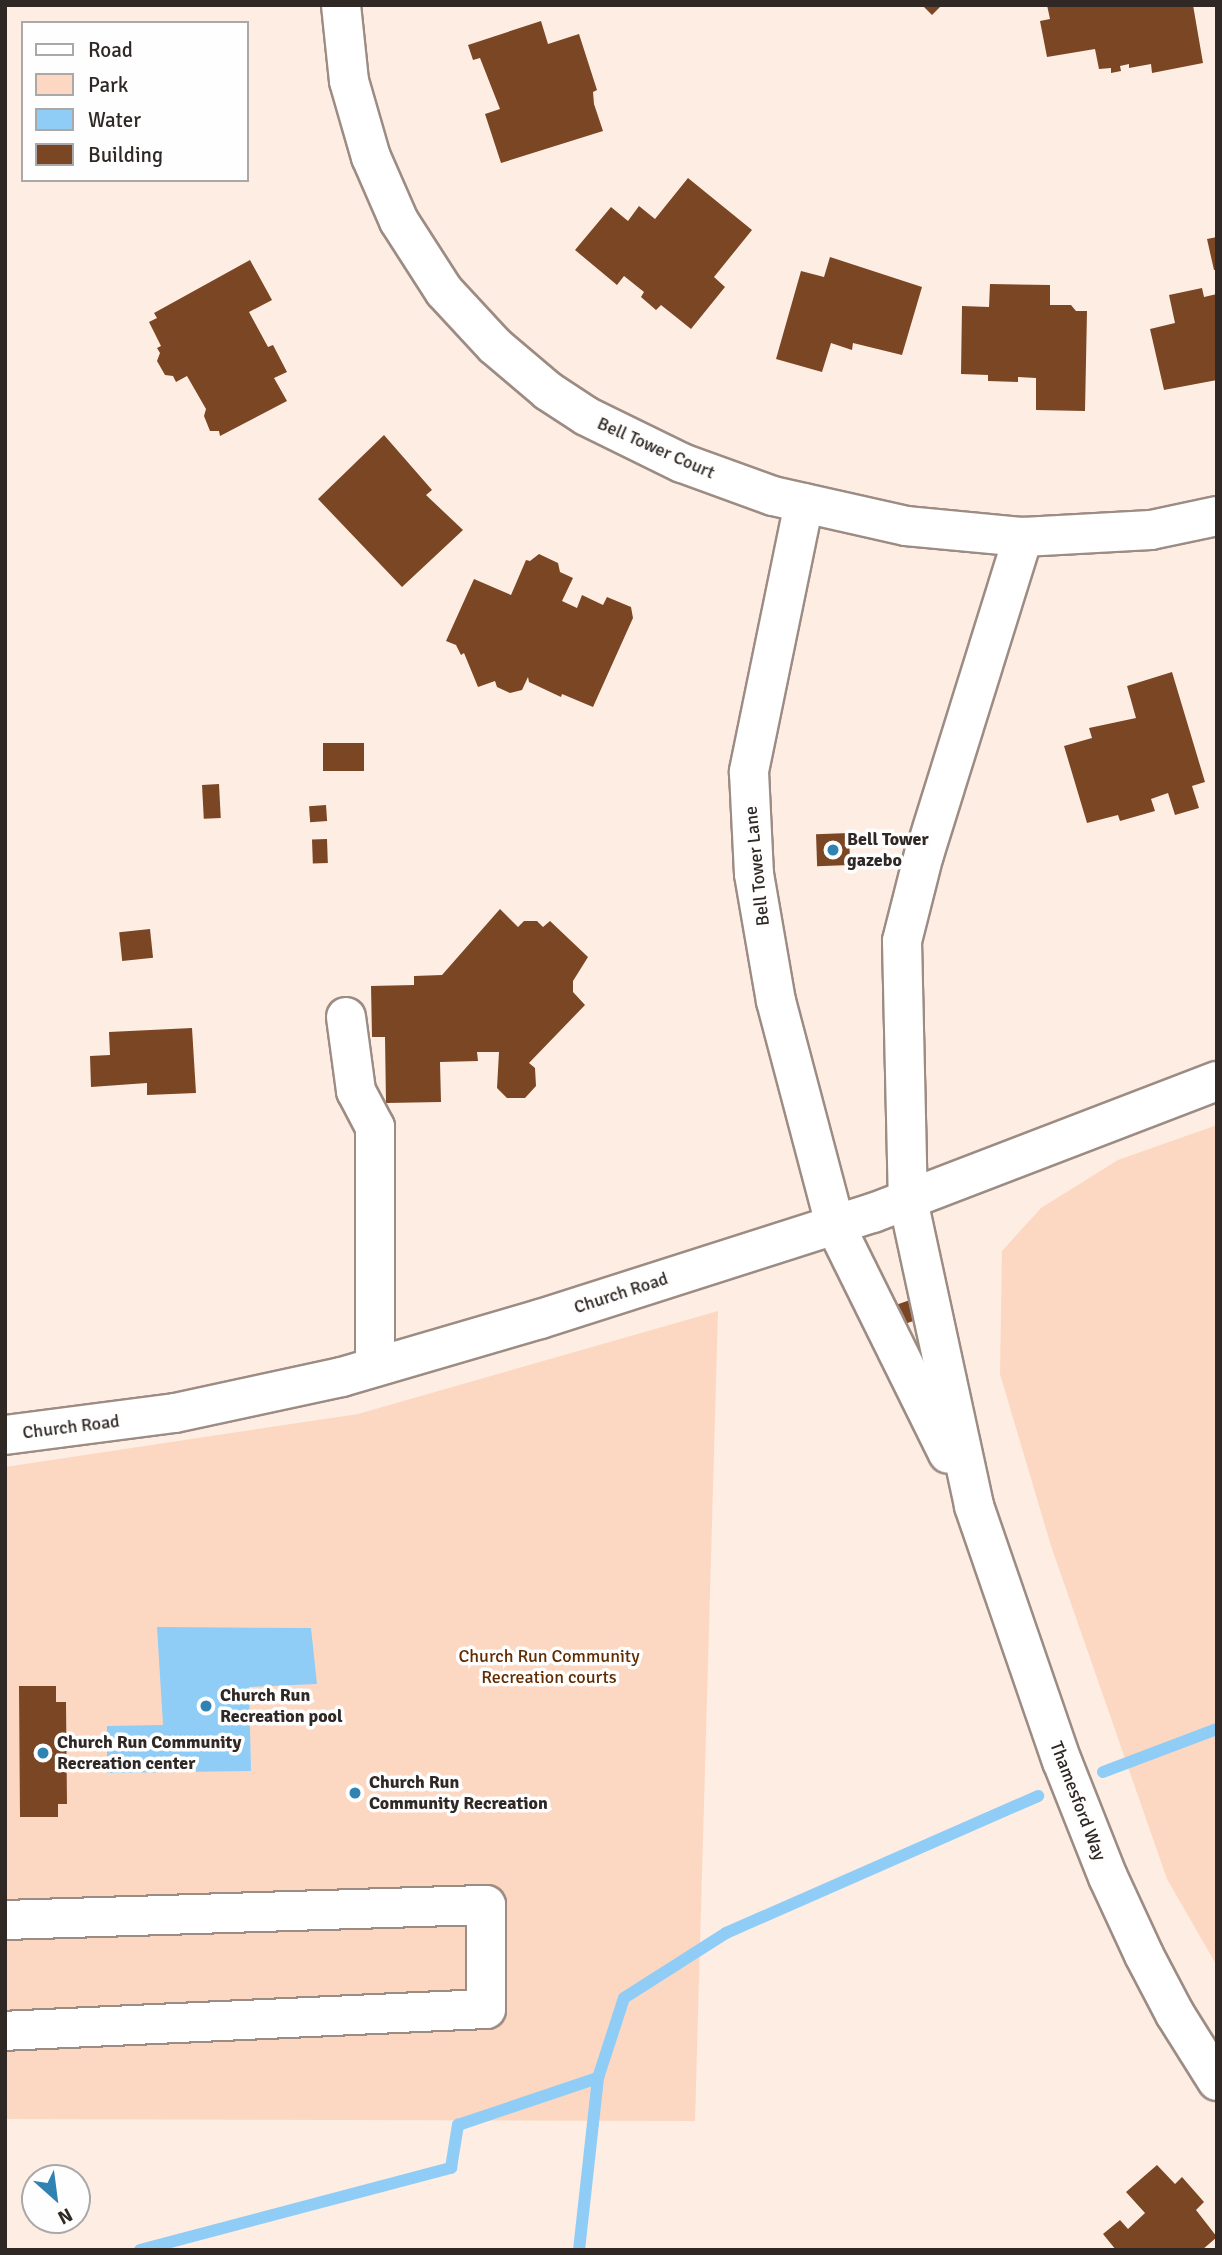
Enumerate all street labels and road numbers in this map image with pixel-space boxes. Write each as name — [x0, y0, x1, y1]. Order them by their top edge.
street label: Bell Tower Court — [594, 412, 718, 484]
street label: Bell Tower Lane — [740, 805, 774, 927]
street label: Church Road — [571, 1268, 671, 1318]
street label: Church Road — [21, 1410, 121, 1444]
street label: Thamesford Way — [1045, 1738, 1111, 1864]

